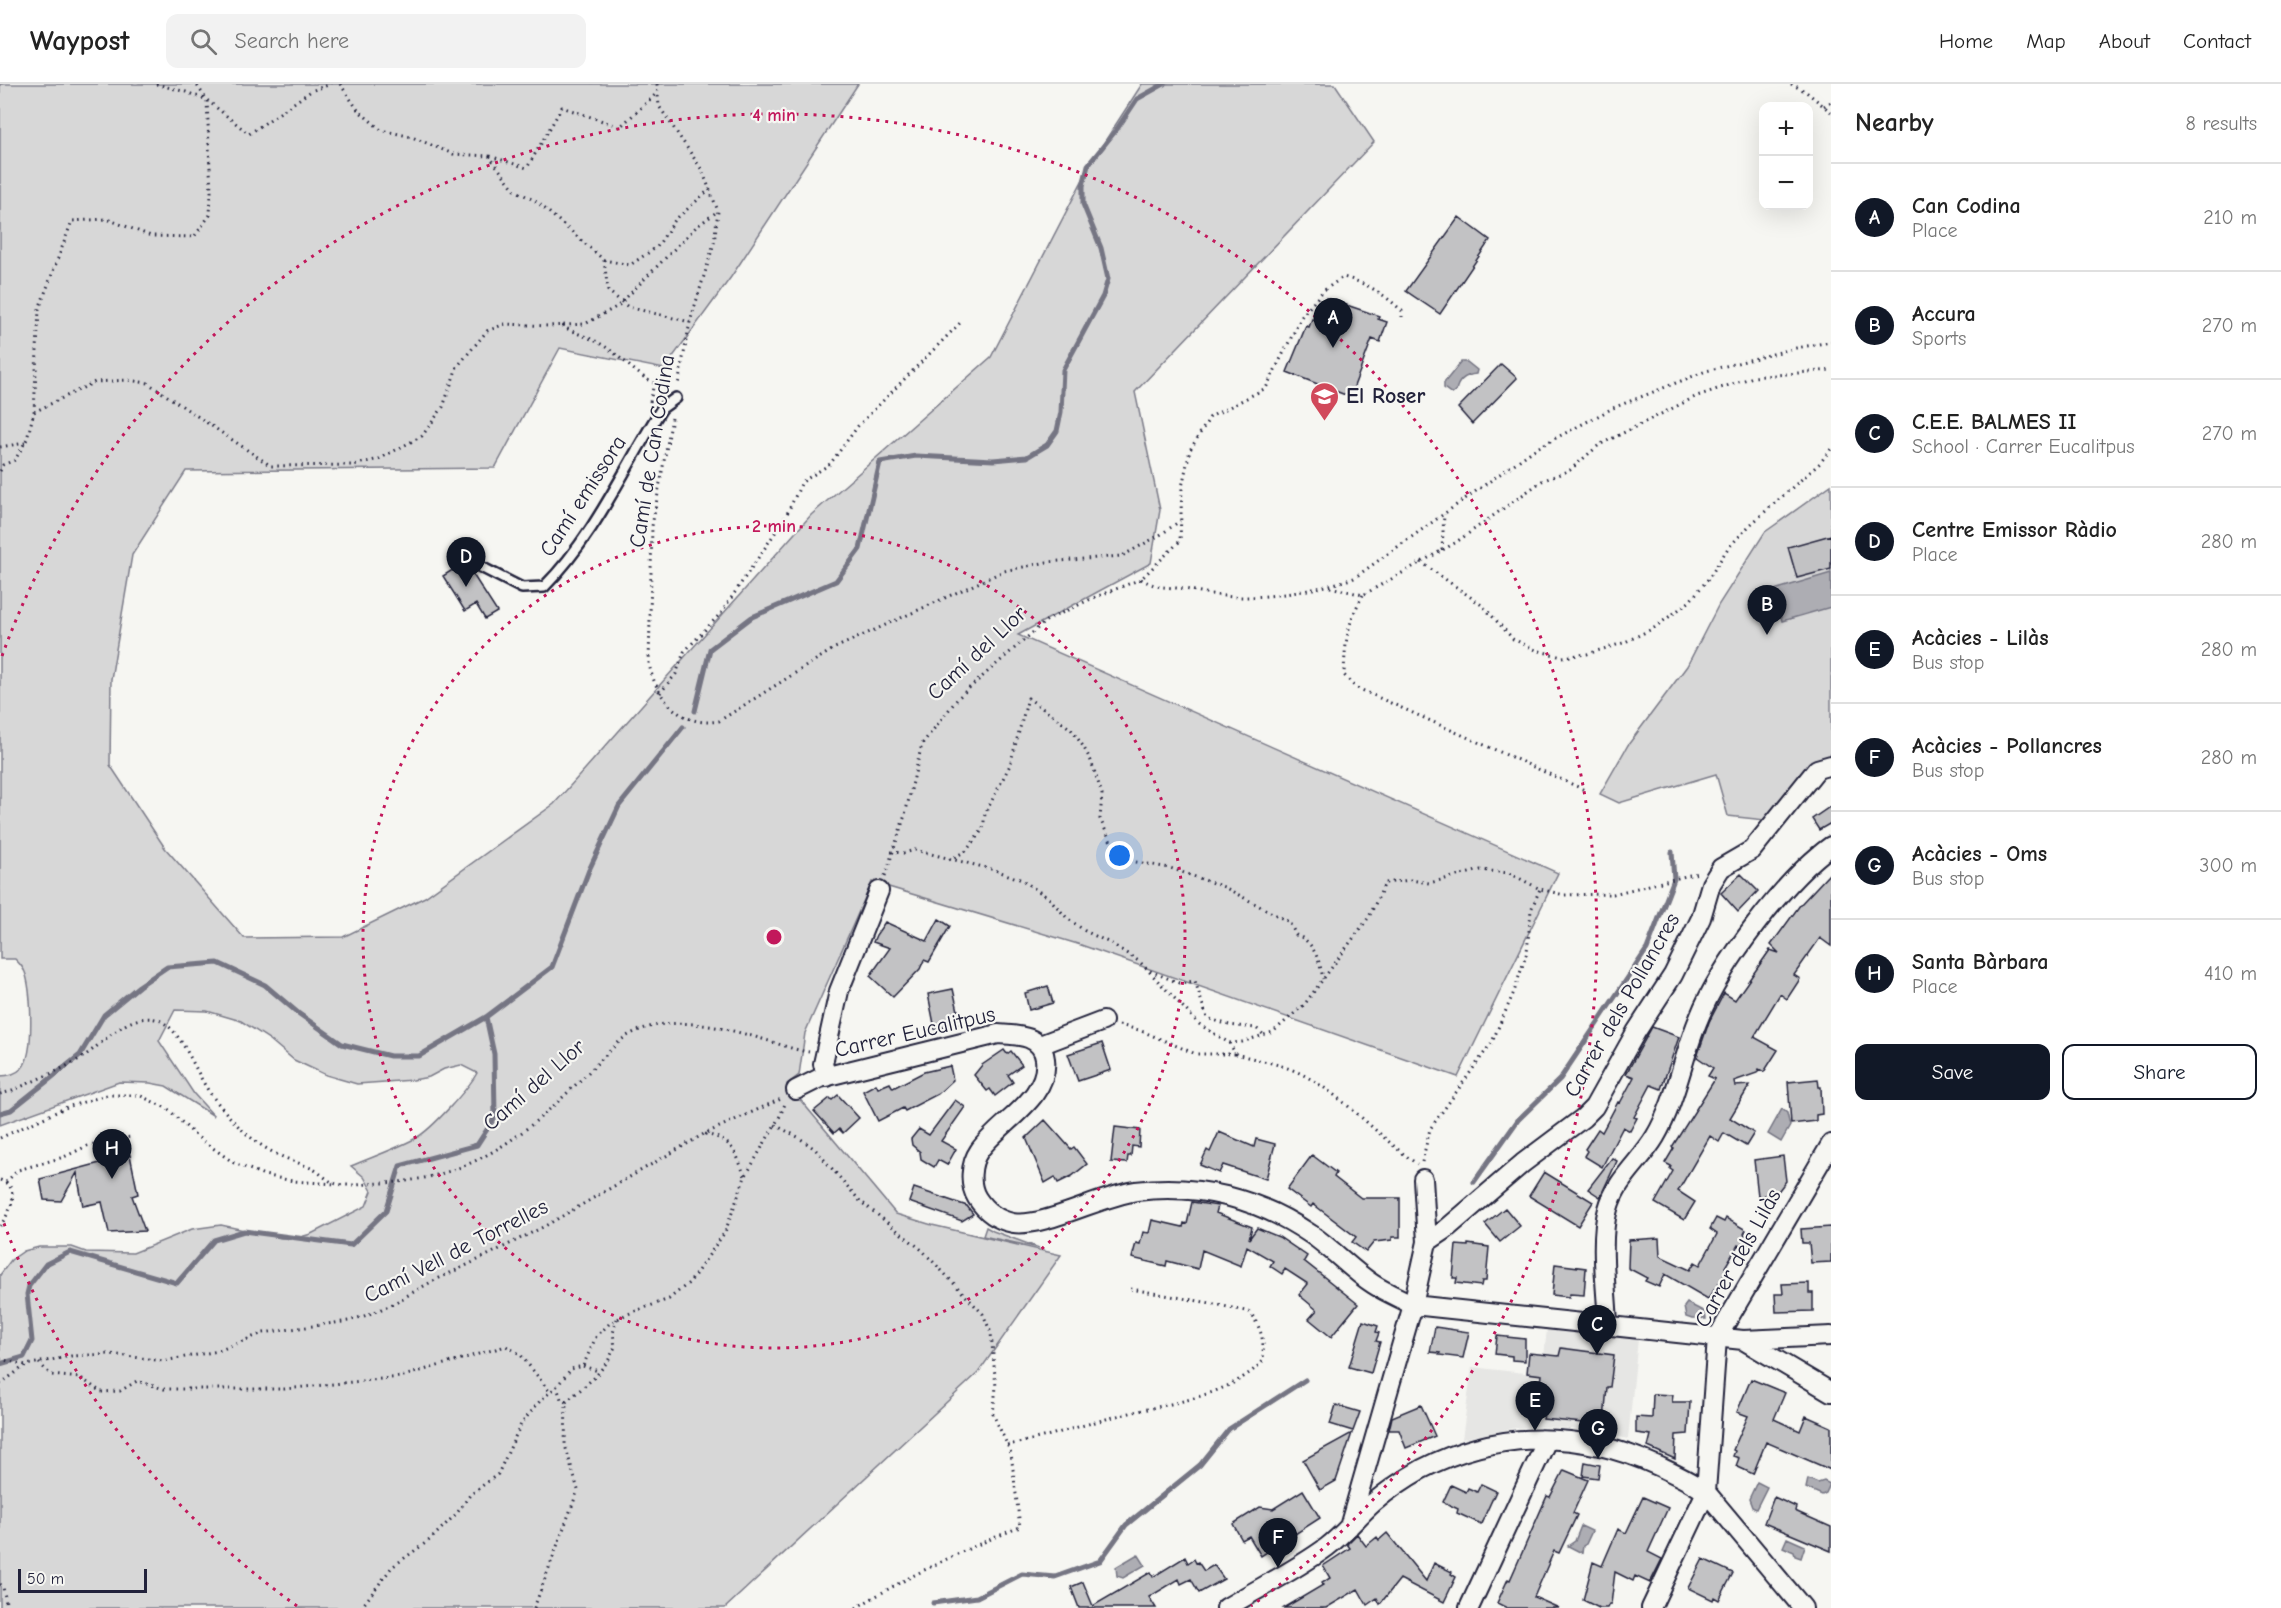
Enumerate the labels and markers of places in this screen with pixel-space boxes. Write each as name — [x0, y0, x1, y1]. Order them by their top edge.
pin: A — [1314, 298, 1352, 348]
school or university icon: El Roser — [1309, 380, 1341, 422]
place label: El Roser — [1346, 383, 1425, 409]
pin: D — [446, 538, 486, 587]
pin: B — [1748, 586, 1786, 635]
centre of rings — [764, 927, 784, 947]
pin: H — [92, 1130, 132, 1179]
pin: C — [1578, 1306, 1616, 1355]
pin: E — [1516, 1382, 1555, 1431]
pin: G — [1578, 1410, 1618, 1459]
pin: F — [1258, 1518, 1298, 1568]

